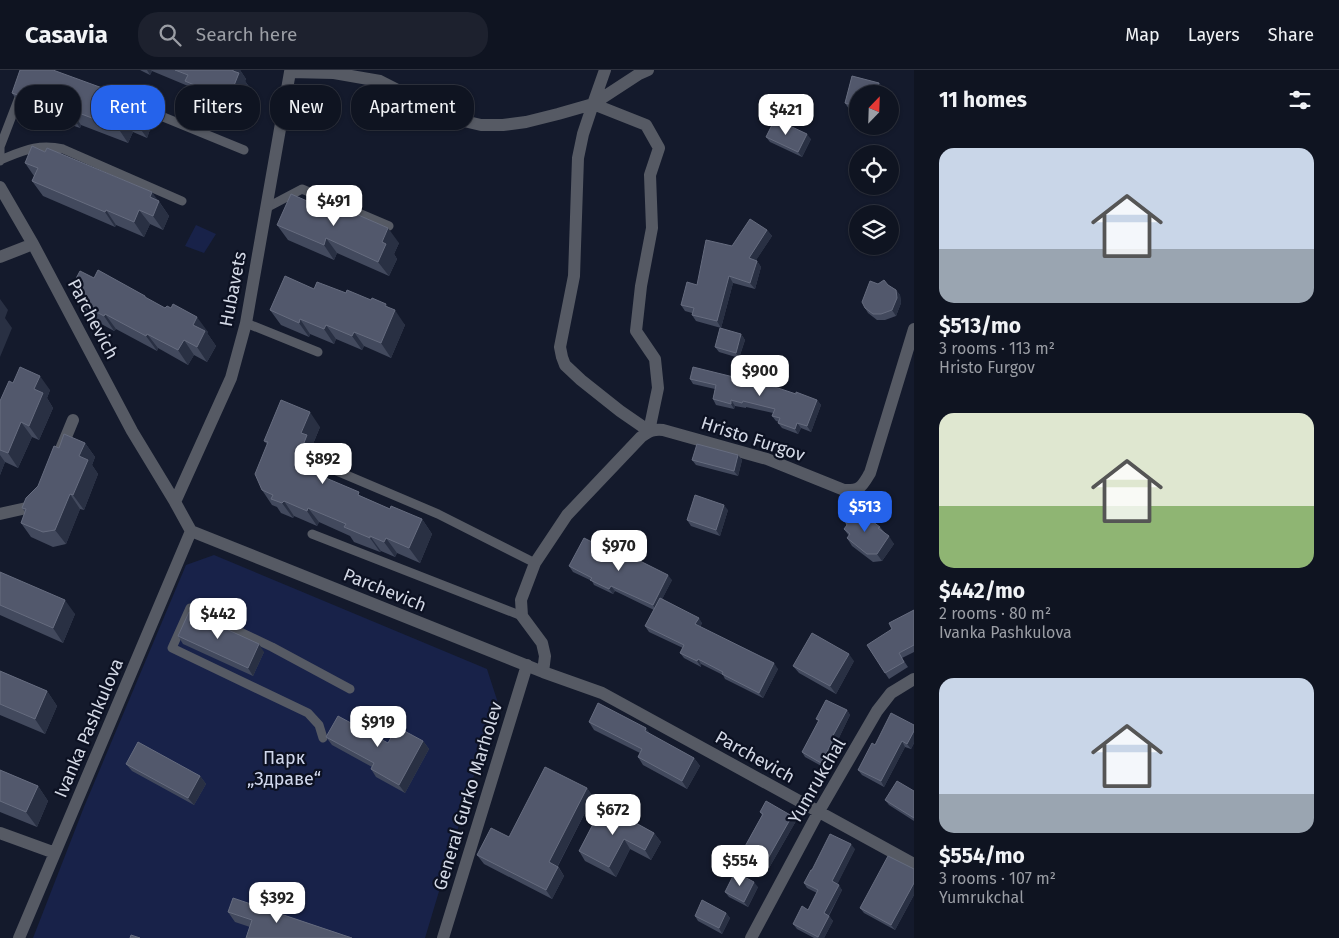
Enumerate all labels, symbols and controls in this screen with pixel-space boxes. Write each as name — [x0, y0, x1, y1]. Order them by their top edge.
search box — [138, 12, 488, 57]
text: Casavia — [25, 21, 108, 49]
icon: search — [156, 21, 184, 49]
text: Search here — [196, 23, 297, 46]
text: Map — [1125, 24, 1160, 46]
text: Layers — [1188, 24, 1240, 46]
text: Share — [1268, 24, 1314, 46]
chip: Buy — [15, 85, 81, 130]
chip: Rent — [91, 85, 165, 130]
chip: Filters — [175, 85, 260, 130]
chip: New — [270, 85, 341, 130]
chip: Apartment — [351, 85, 474, 130]
north arrow — [849, 85, 899, 135]
map controls — [849, 85, 899, 255]
icon: filters — [1286, 86, 1314, 114]
text: 11 homes — [939, 87, 1027, 113]
pin: $421 — [756, 93, 816, 136]
text: $421 — [770, 100, 802, 119]
button: locate — [849, 145, 899, 195]
icon: home — [1082, 181, 1172, 271]
pin: $491 — [304, 184, 364, 227]
text: $491 — [317, 191, 351, 210]
button: layers — [849, 205, 899, 255]
street label: Hubavets — [215, 249, 251, 329]
street label: Parchevich — [63, 275, 123, 363]
text: $513/mo — [939, 313, 1021, 339]
text: 3 rooms · 113 m² — [939, 339, 1055, 358]
pin: $900 — [730, 354, 790, 397]
text: Hristo Furgov — [939, 358, 1035, 377]
text: $900 — [742, 361, 778, 380]
street label: Hristo Furgov — [698, 412, 808, 466]
pin: $892 — [293, 442, 353, 485]
icon: home — [1082, 446, 1172, 536]
text: $892 — [306, 449, 340, 468]
pin: $513 — [835, 490, 895, 533]
text: $513 — [849, 497, 881, 516]
pin: $970 — [589, 530, 649, 572]
text: $970 — [602, 536, 636, 555]
street label: Parchevich — [340, 563, 430, 617]
text: $442/mo — [939, 578, 1025, 604]
pin: $442 — [188, 598, 248, 640]
text: $442 — [201, 604, 235, 623]
text: 2 rooms · 80 m² — [939, 604, 1051, 623]
text: Ivanka Pashkulova — [939, 623, 1072, 642]
street label: Ivanka Pashkulova — [50, 655, 128, 801]
street label: General Gurko Marholev — [429, 699, 507, 893]
pin: $919 — [348, 706, 408, 748]
icon: home — [1082, 711, 1172, 801]
text: $919 — [361, 712, 395, 731]
street label: Parchevich — [711, 726, 799, 788]
street label: Yumrukchal — [784, 734, 850, 828]
park label: Парк „Здраве“ — [247, 747, 321, 790]
pin: $672 — [583, 794, 643, 836]
text: $672 — [596, 800, 630, 819]
text: $554/mo — [939, 843, 1025, 869]
pin: $554 — [710, 844, 770, 887]
text: $554 — [723, 851, 757, 870]
text: 3 rooms · 107 m² — [939, 869, 1056, 888]
pin: $392 — [247, 882, 307, 924]
text: $392 — [260, 888, 294, 907]
text: Yumrukchal — [939, 888, 1024, 907]

